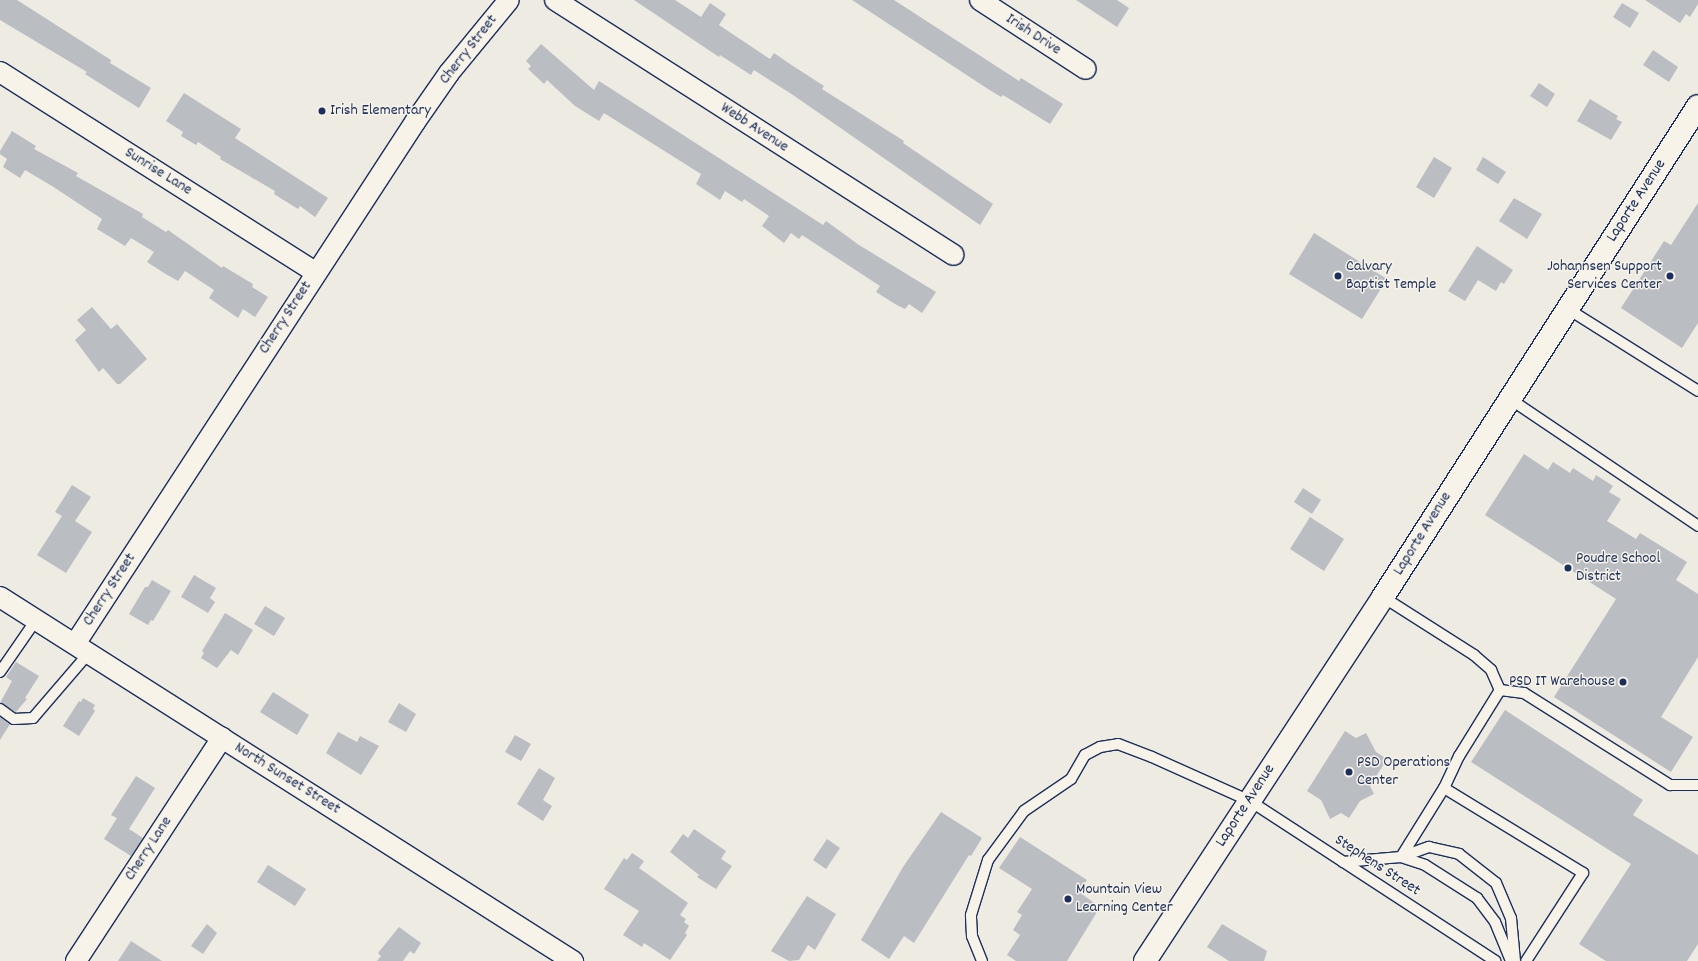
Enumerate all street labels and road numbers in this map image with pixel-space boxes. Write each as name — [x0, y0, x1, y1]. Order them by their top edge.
street label: Irish Drive — [1002, 10, 1064, 60]
street label: Cherry Street — [436, 11, 502, 89]
street label: Webb Avenue — [716, 99, 792, 157]
street label: Sunrise Lane — [121, 144, 195, 200]
street label: Laporte Avenue — [1603, 156, 1671, 246]
street label: Cherry Street — [255, 278, 317, 358]
street label: Laporte Avenue — [1390, 489, 1456, 579]
street label: Cherry Street — [79, 550, 141, 630]
street label: North Sunset Street — [230, 739, 344, 819]
street label: Laporte Avenue — [1212, 761, 1280, 851]
street label: Cherry Lane — [121, 813, 177, 885]
street label: Stephens Street — [1331, 831, 1423, 901]

